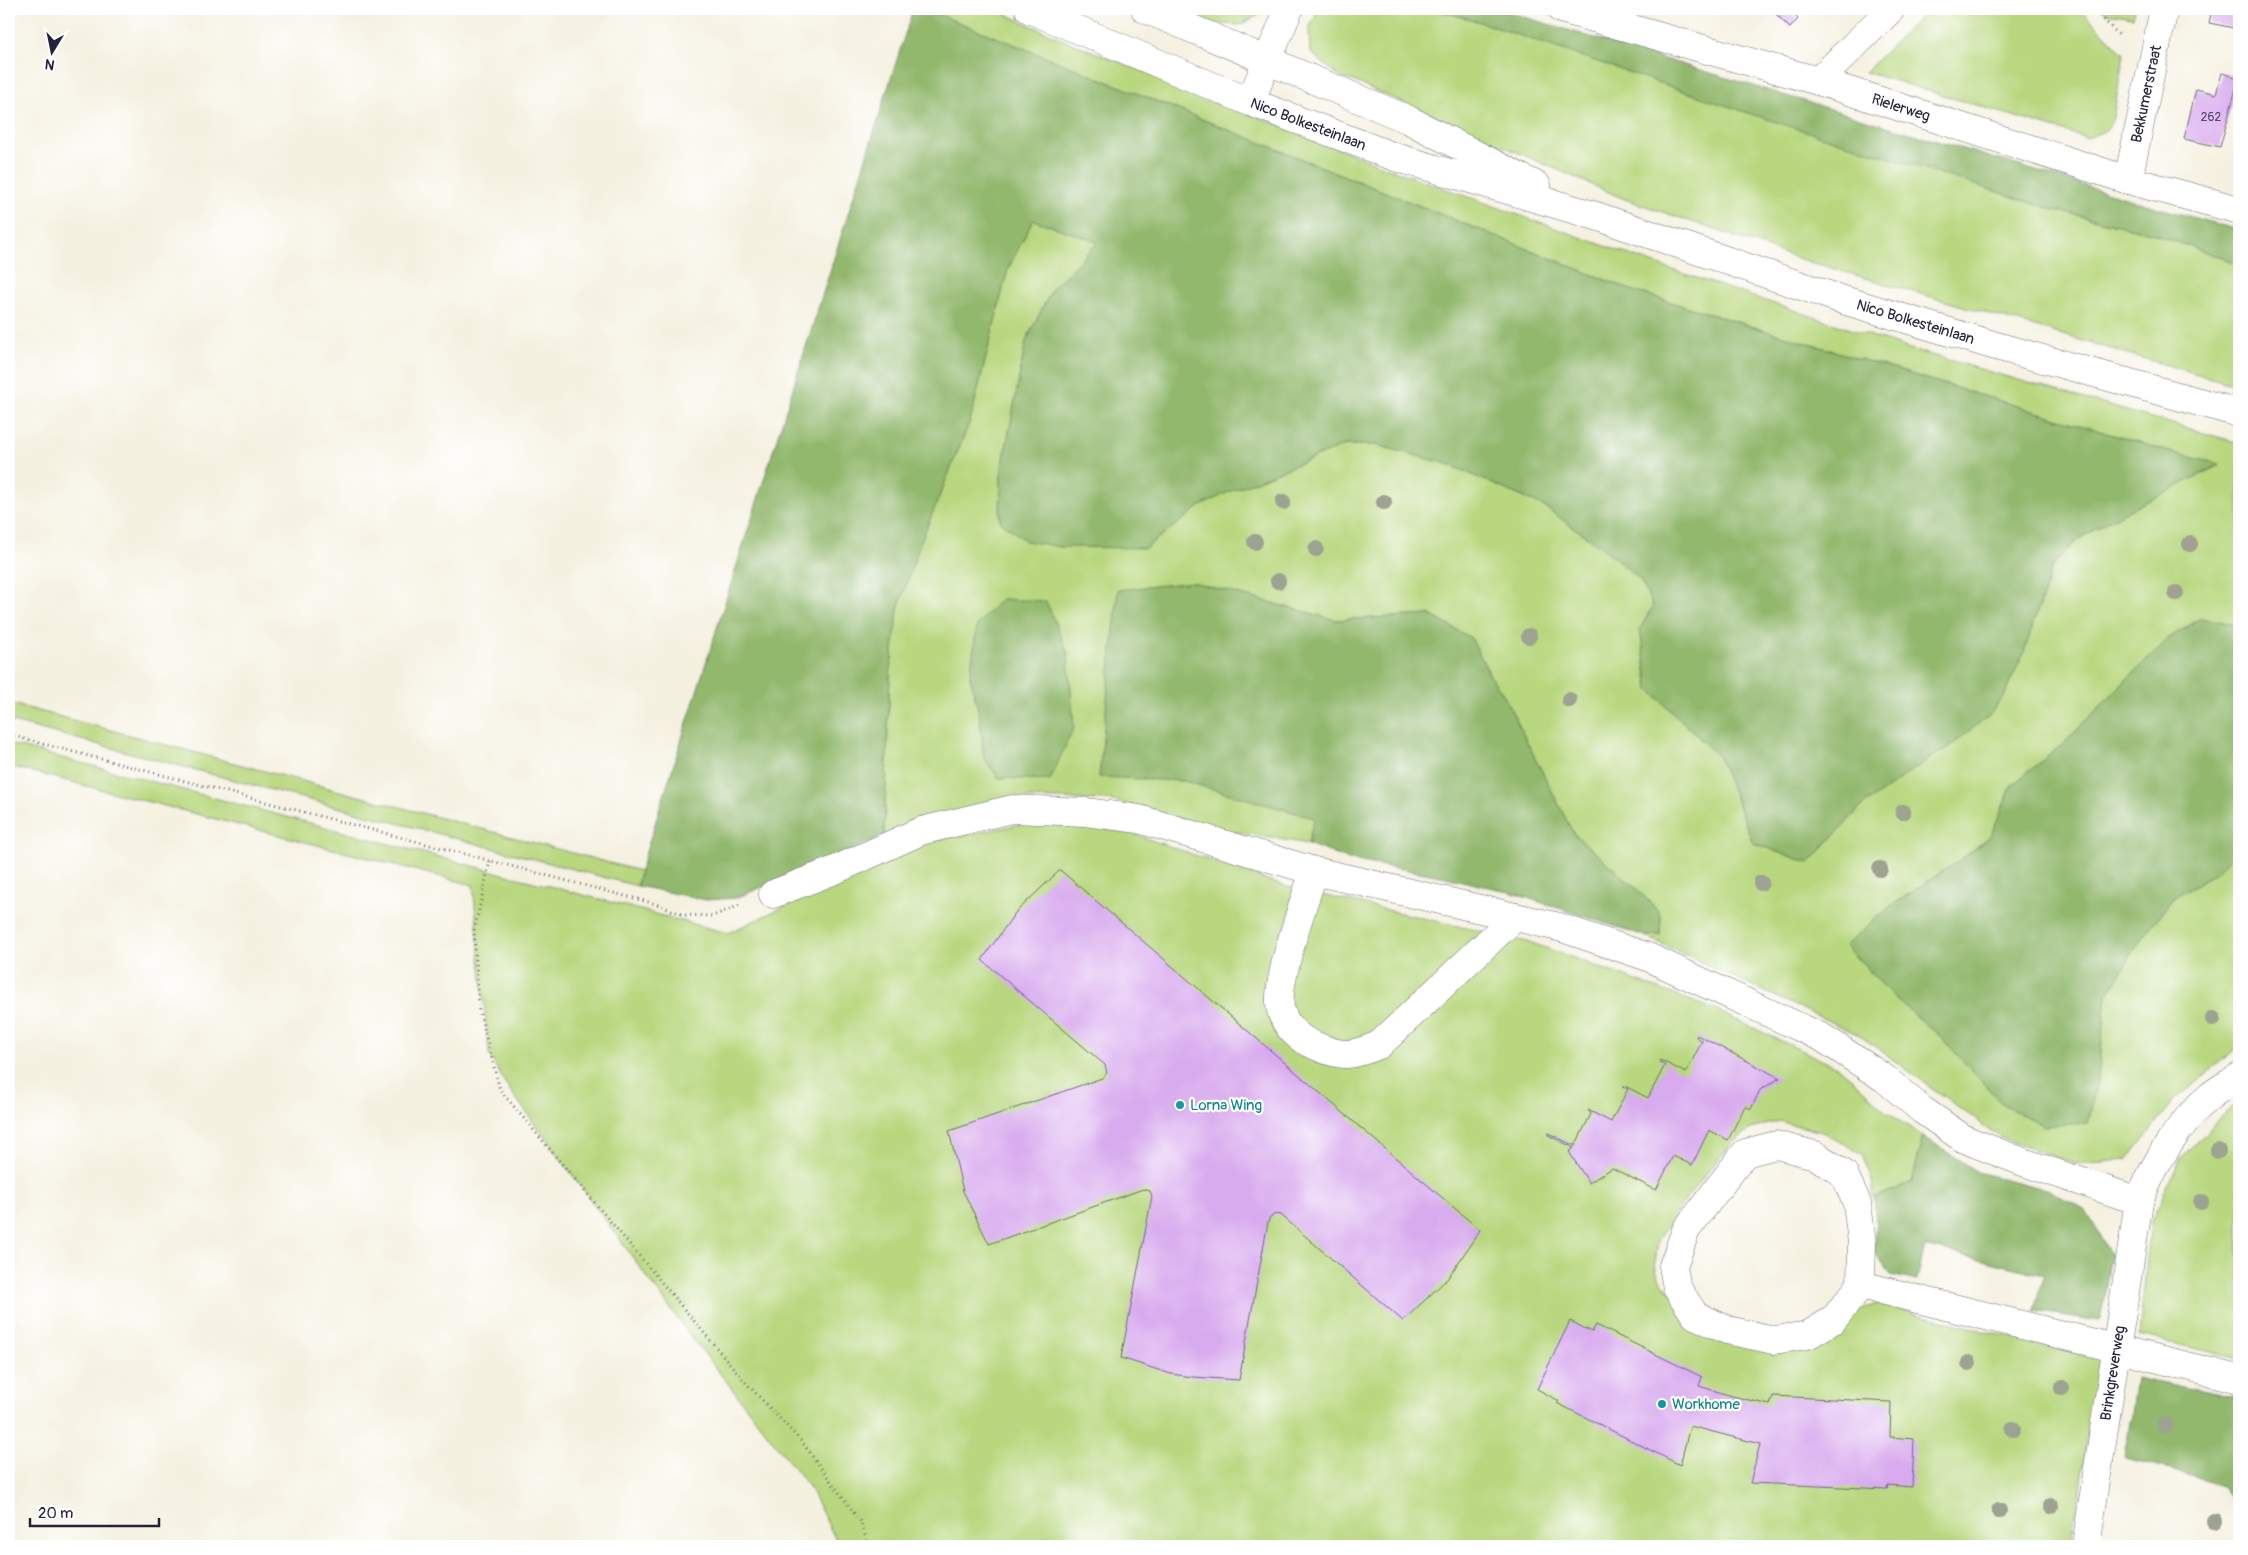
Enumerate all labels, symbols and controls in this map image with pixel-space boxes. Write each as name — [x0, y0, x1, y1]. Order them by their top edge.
north arrow — [28, 28, 78, 78]
street label: Bekkumerstraat — [2127, 43, 2166, 145]
text: N — [44, 55, 56, 74]
street label: Rielerweg — [1869, 90, 1932, 126]
street label: Nico Bolkesteinlaan — [1247, 94, 1369, 155]
house number: 262 — [2201, 110, 2221, 125]
street label: Nico Bolkesteinlaan — [1854, 296, 1977, 349]
place label: Lorna Wing — [1190, 1096, 1262, 1115]
marker: Lorna Wing — [1174, 1099, 1186, 1111]
street label: Brinkgreverweg — [2096, 1324, 2130, 1422]
place label: Workhome — [1672, 1395, 1740, 1414]
marker: Workhome — [1656, 1398, 1668, 1410]
scale bar — [30, 1495, 159, 1527]
text: 20 m — [38, 1504, 73, 1523]

